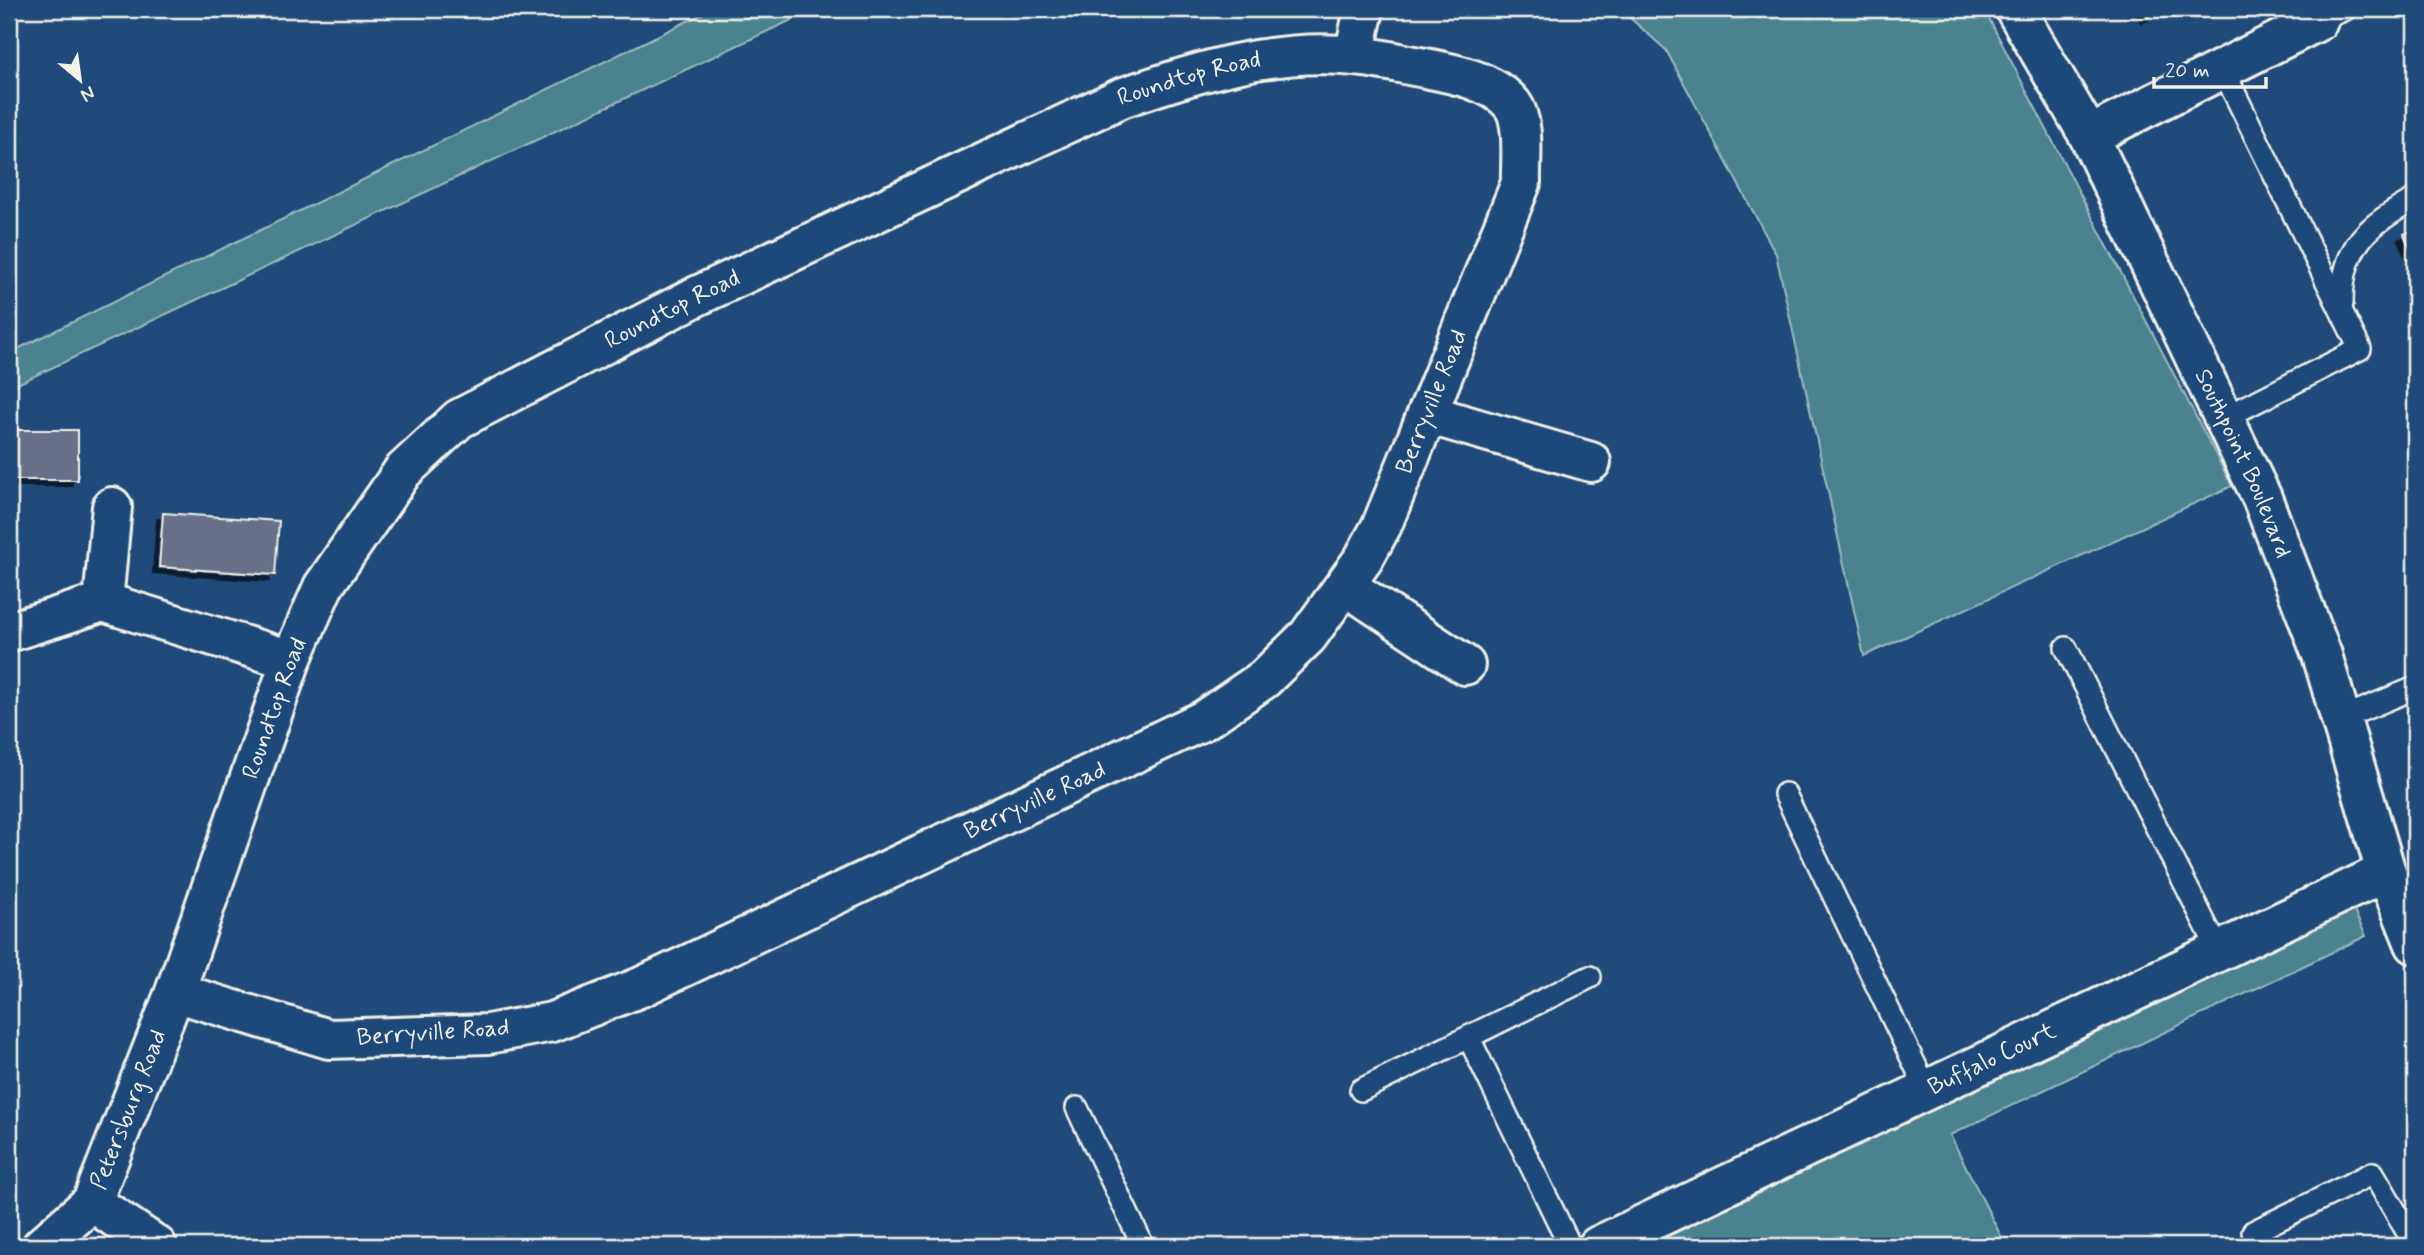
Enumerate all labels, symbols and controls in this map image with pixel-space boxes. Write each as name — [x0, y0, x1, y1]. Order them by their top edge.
street label: Roundtop Road — [1113, 44, 1263, 114]
north arrow — [46, 46, 116, 116]
scale bar — [2154, 46, 2266, 90]
text: 20 m — [2165, 57, 2210, 85]
text: N — [76, 80, 99, 108]
street label: Roundtop Road — [599, 263, 745, 357]
street label: Berryville Road — [1389, 325, 1475, 479]
street label: Southpoint Boulevard — [2187, 364, 2299, 562]
street label: Roundtop Road — [235, 633, 314, 783]
street label: Berryville Road — [959, 755, 1111, 847]
street label: Berryville Road — [356, 1012, 510, 1054]
street label: Buffalo Court — [1923, 1015, 2061, 1103]
street label: Petersburg Road — [83, 1025, 174, 1194]

